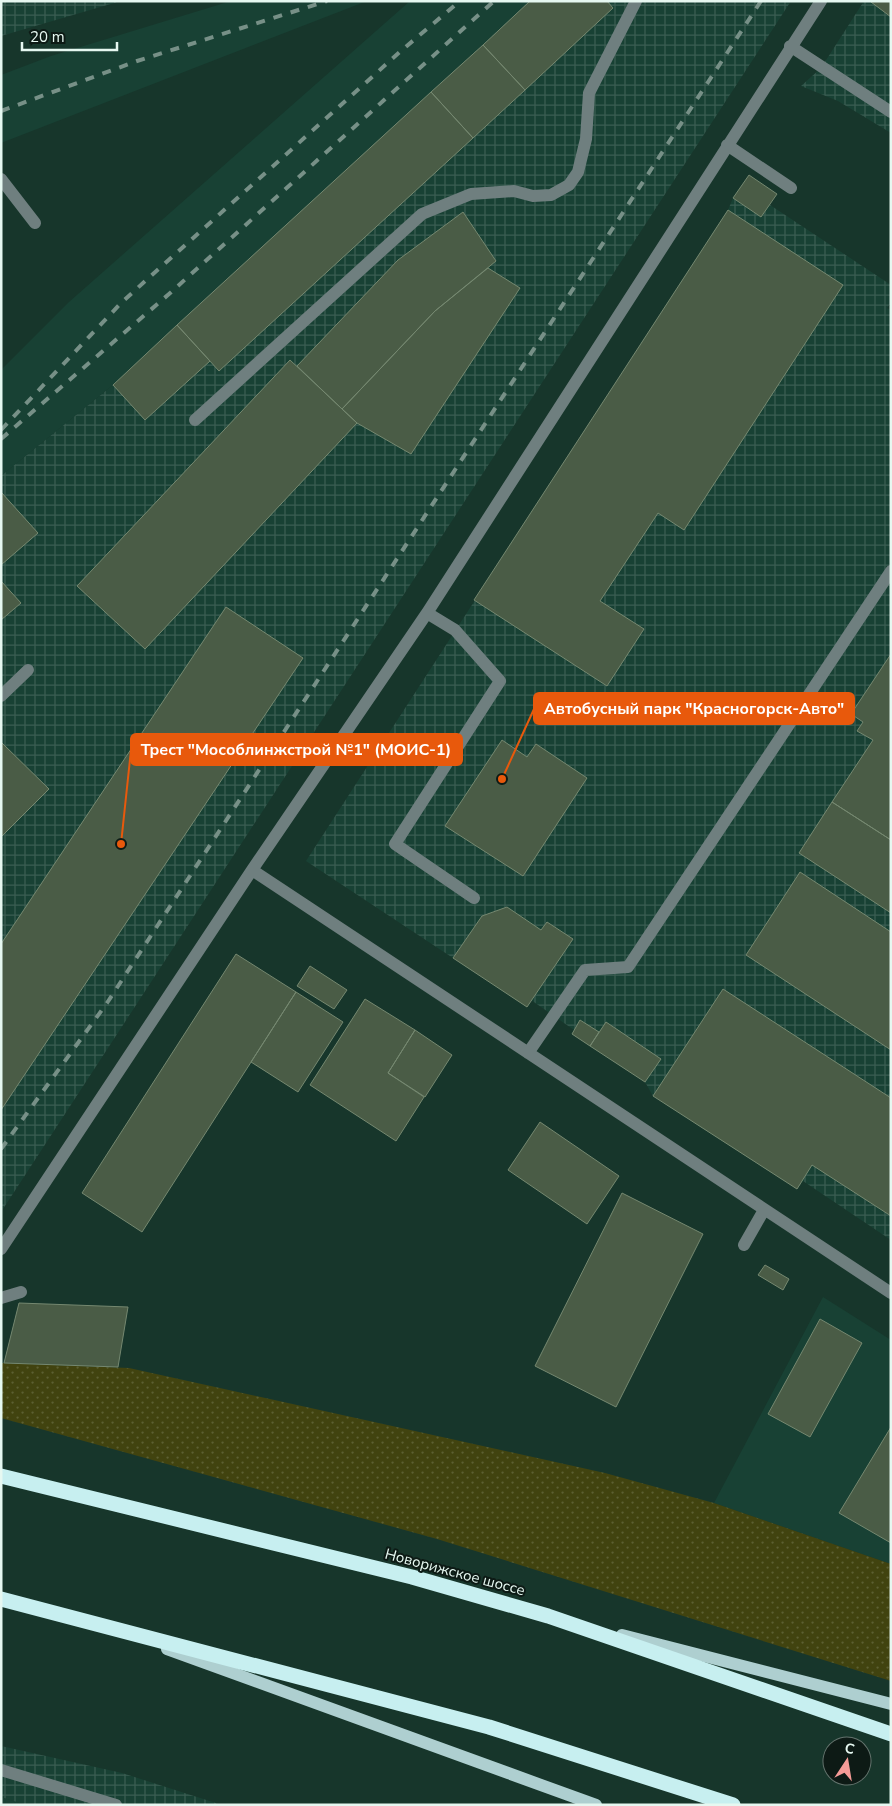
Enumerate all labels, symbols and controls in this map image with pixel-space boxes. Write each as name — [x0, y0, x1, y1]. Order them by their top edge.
scale bar — [22, 20, 118, 52]
text: 20 m — [30, 27, 65, 47]
callout: Автобусный парк "Красногорск-Авто" — [534, 693, 854, 724]
text: Автобусный парк "Красногорск-Авто" — [544, 698, 844, 720]
callout: Трест "Мособлинжстрой №1" (МОИС-1) — [131, 734, 462, 765]
text: Трест "Мособлинжстрой №1" (МОИС-1) — [141, 739, 451, 761]
street label: Новорижское шоссе — [383, 1544, 527, 1600]
north arrow — [822, 1736, 872, 1786]
text: С — [843, 1738, 857, 1759]

